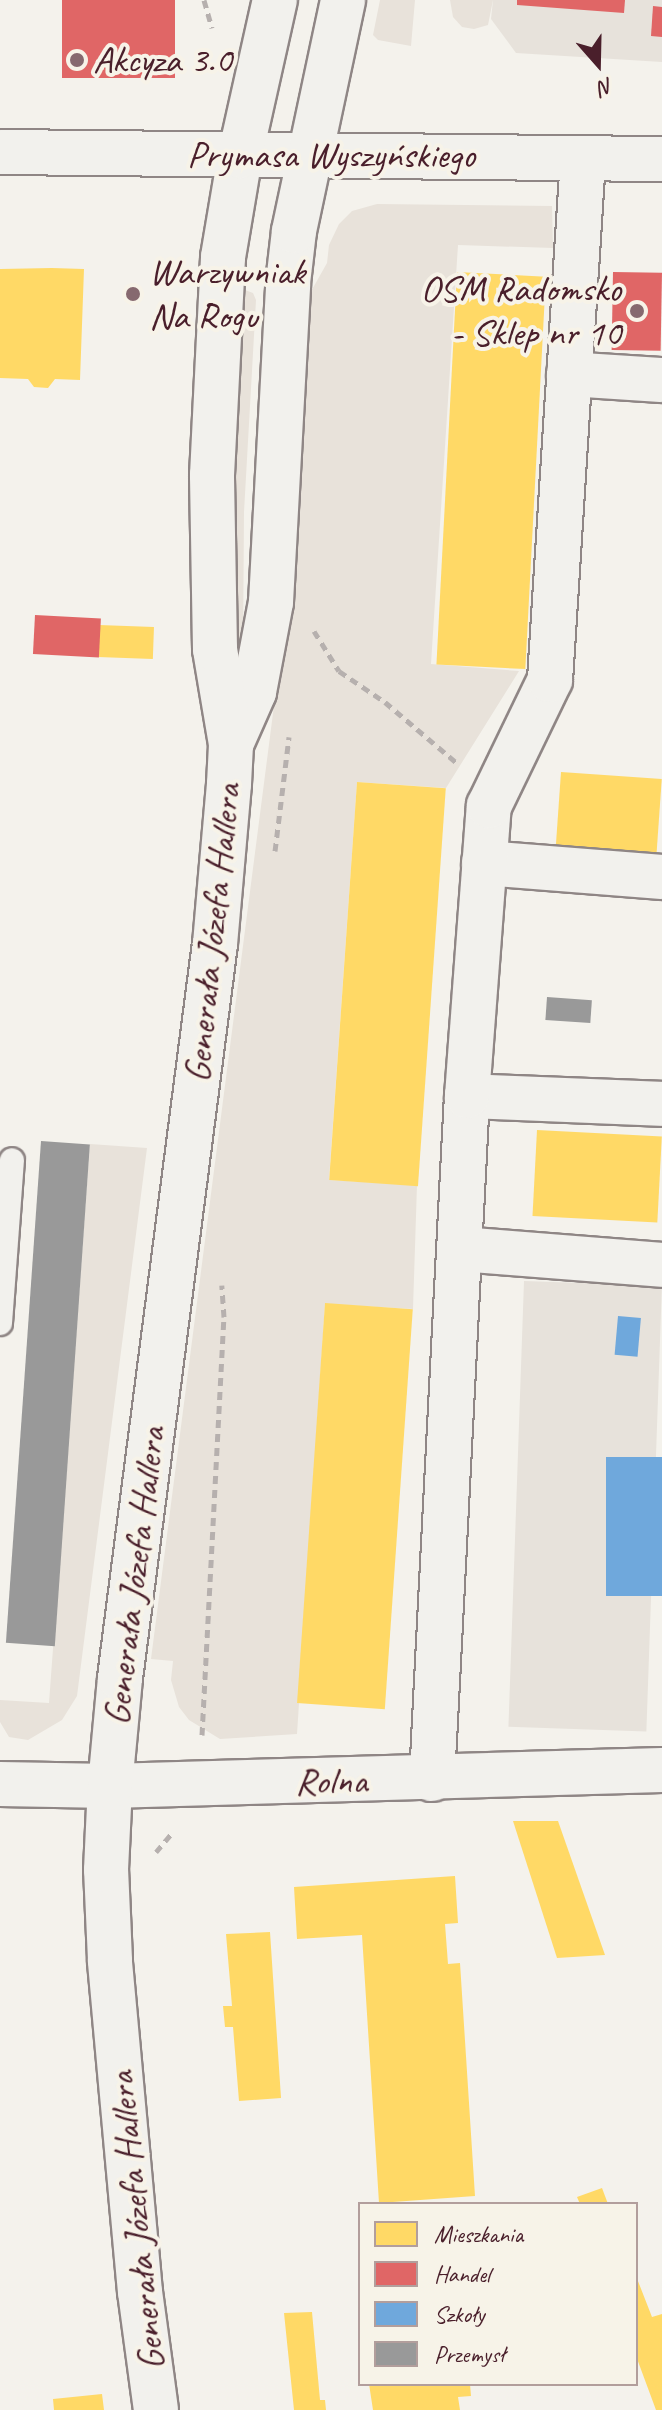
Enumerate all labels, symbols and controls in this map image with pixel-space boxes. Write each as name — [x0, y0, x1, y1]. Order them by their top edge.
north arrow — [558, 24, 638, 104]
place label: Akcyza 3.0 — [93, 37, 232, 83]
marker: Akcyza 3.0 — [68, 51, 86, 69]
text: N — [595, 71, 617, 102]
street label: Prymasa Wyszyńskiego — [187, 132, 475, 178]
place label: Warzywniak Na Rogu — [149, 249, 305, 338]
place label: OSM Radomsko - Sklep nr 10 — [419, 266, 621, 356]
marker: Warzywniak Na Rogu — [124, 285, 142, 303]
marker: OSM Radomsko - Sklep nr 10 — [628, 302, 646, 320]
street label: Generała Józefa Hallera — [174, 781, 250, 1085]
street label: Generała Józefa Hallera — [93, 1424, 175, 1728]
street label: Rolna — [295, 1758, 367, 1804]
street label: Generała Józefa Hallera — [98, 2069, 174, 2373]
legend — [358, 2202, 638, 2386]
text: Mieszkania — [434, 2219, 523, 2249]
text: Handel — [434, 2259, 490, 2289]
text: Szkoły — [434, 2299, 485, 2329]
text: Przemysł — [434, 2339, 504, 2369]

